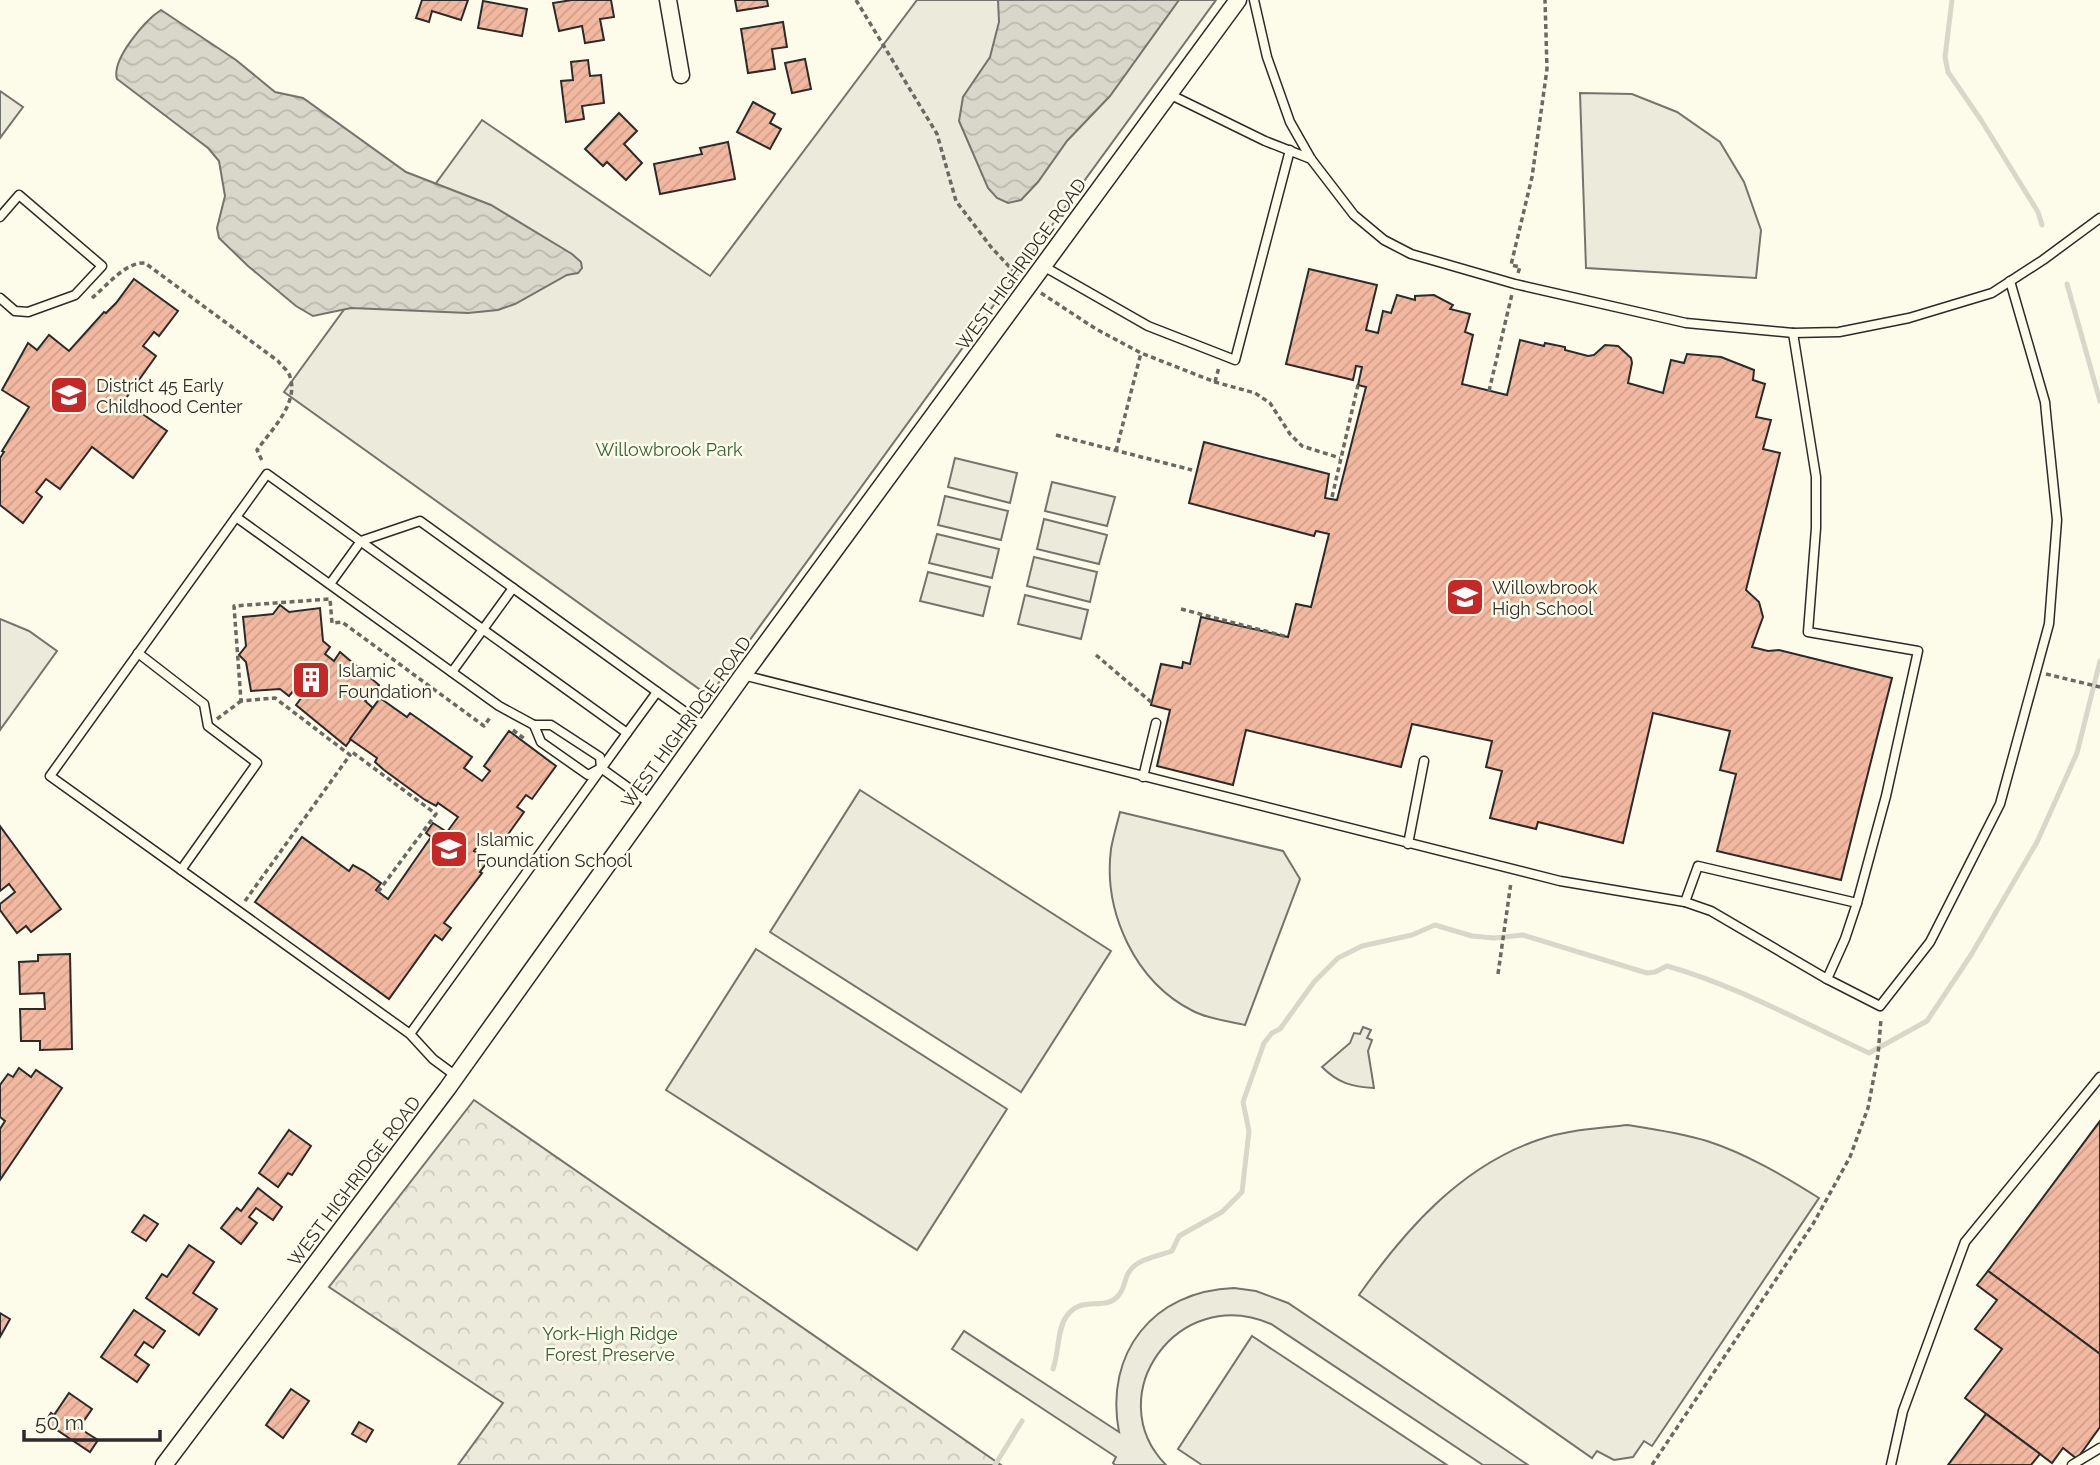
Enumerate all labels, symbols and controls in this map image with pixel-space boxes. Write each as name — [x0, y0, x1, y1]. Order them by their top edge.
street label: WEST HIGHRIDGE ROAD — [952, 174, 1090, 354]
school or university icon: District 45 Early Childhood Center — [48, 374, 90, 416]
place label: District 45 Early Childhood Center — [96, 375, 243, 417]
park label: Willowbrook Park — [595, 439, 743, 460]
school or university icon: Willowbrook High School — [1444, 576, 1486, 618]
place label: Willowbrook High School — [1492, 577, 1598, 619]
street label: WEST HIGHRIDGE ROAD — [617, 632, 755, 812]
building icon: Islamic Foundation — [290, 659, 332, 701]
place label: Islamic Foundation — [338, 660, 432, 702]
school or university icon: Islamic Foundation School — [428, 828, 470, 870]
place label: Islamic Foundation School — [476, 829, 632, 871]
street label: WEST HIGHRIDGE ROAD — [283, 1092, 425, 1270]
park label: York-High Ridge Forest Preserve — [542, 1323, 678, 1365]
scale bar — [24, 1398, 161, 1442]
text: 50 m — [35, 1410, 84, 1435]

